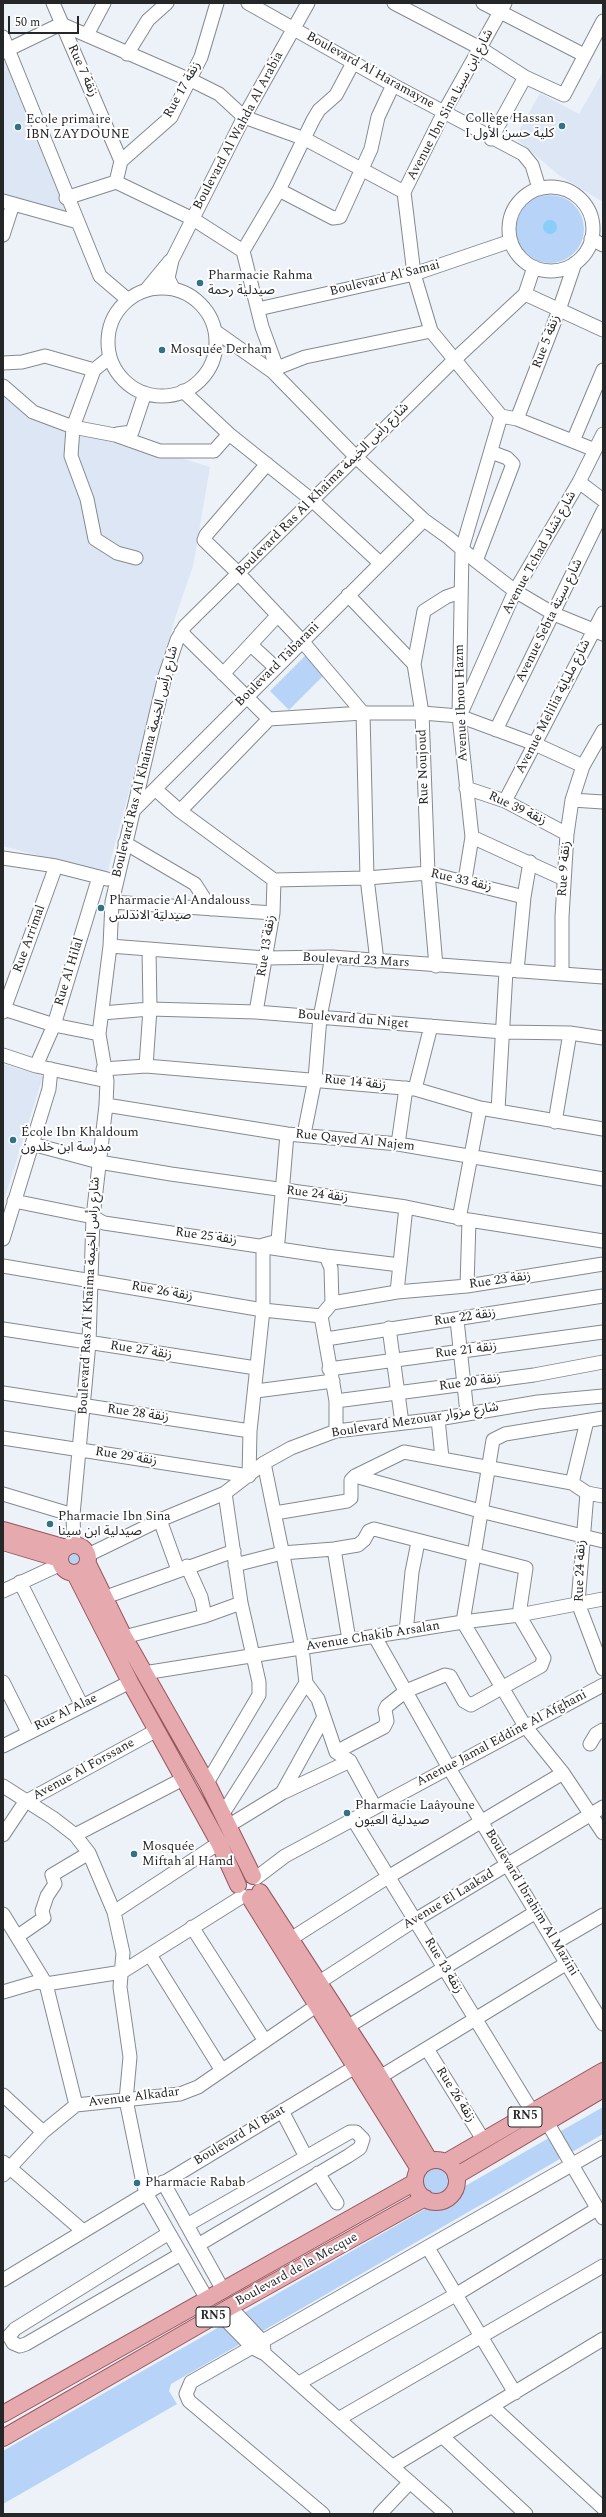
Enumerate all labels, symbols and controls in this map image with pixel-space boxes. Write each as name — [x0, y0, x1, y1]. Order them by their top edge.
scale bar — [10, 8, 81, 34]
text: 50 m — [15, 13, 40, 32]
street label: Avenue Ibn Sina شارع ابن سينا — [405, 27, 497, 183]
street label: Boulevard Al Haramayne — [303, 29, 437, 113]
street label: Rue 7 زنقة — [64, 42, 100, 100]
street label: Boulevard Al Wahda Al Arabia — [191, 49, 287, 213]
street label: Rue 17 زنقة — [161, 59, 205, 121]
place label: Collège Hassan I كلية حسن الأول — [465, 111, 554, 142]
place label: Ecole primaire IBN ZAYDOUNE — [26, 112, 130, 143]
marker: Collège Hassan I كلية حسن الأول — [557, 121, 567, 131]
marker: Ecole primaire IBN ZAYDOUNE — [13, 122, 23, 132]
street label: Boulevard Al Samai — [328, 258, 442, 300]
place label: Pharmacie Rahma صيدلية رحمة — [208, 268, 313, 299]
marker: Pharmacie Rahma صيدلية رحمة — [195, 278, 205, 288]
street label: Rue 5 زنقة — [530, 313, 564, 371]
place label: Mosquée Derham — [170, 342, 272, 358]
marker: Mosquée Derham — [157, 345, 167, 355]
street label: Boulevard Ras Al Khaima شارع رأس الخيمة — [233, 400, 413, 580]
street label: Avenue Tchad شارع تشاد — [500, 489, 580, 617]
street label: Avenue Sebta شارع سبتة — [513, 557, 587, 685]
street label: Boulevard Tabarani — [233, 620, 323, 710]
street label: Avenue Melilia شارع ملياية — [513, 637, 595, 777]
street label: Avenue Ibnou Hazm — [452, 644, 472, 762]
street label: Boulevard Ras Al Khaima شارع رأس الخيمة — [110, 645, 182, 879]
street label: Rue Noujoud — [415, 729, 433, 805]
street label: Rue 39 زنقة — [485, 789, 549, 829]
street label: Rue 9 زنقة — [555, 841, 575, 897]
street label: Rue 33 زنقة — [429, 866, 493, 896]
place label: Pharmacie Al Andalouss صيدلية الاندلس — [109, 893, 250, 924]
street label: Rue Arrimal — [11, 903, 49, 975]
marker: Pharmacie Al Andalouss صيدلية الاندلس — [96, 903, 106, 913]
street label: Rue 13 زنقة — [254, 914, 280, 978]
street label: Rue Al Hilal — [52, 936, 88, 1008]
street label: Boulevard 23 Mars — [302, 950, 410, 972]
street label: Boulevard du Niget — [297, 1007, 409, 1033]
street label: Rue 14 زنقة — [323, 1072, 387, 1094]
place label: École Ibn Khaldoum مدرسة ابن خلدون — [21, 1125, 139, 1156]
street label: Rue Qayed Al Najem — [294, 1127, 416, 1155]
marker: École Ibn Khaldoum مدرسة ابن خلدون — [8, 1135, 18, 1145]
street label: Boulevard Ras Al Khaima شارع رأس الخيمة — [76, 1177, 104, 1415]
street label: Rue 24 زنقة — [285, 1183, 349, 1207]
street label: Rue 25 زنقة — [174, 1225, 238, 1249]
street label: Rue 23 زنقة — [468, 1269, 532, 1293]
street label: Rue 26 زنقة — [130, 1279, 194, 1305]
street label: Rue 22 زنقة — [433, 1306, 497, 1330]
street label: Rue 27 زنقة — [109, 1338, 173, 1364]
street label: Rue 21 زنقة — [434, 1339, 498, 1363]
street label: Rue 20 زنقة — [438, 1371, 502, 1395]
street label: Boulevard Mezouar شارع مزوار — [330, 1400, 500, 1442]
street label: Rue 28 زنقة — [106, 1402, 170, 1426]
street label: Rue 29 زنقة — [94, 1444, 158, 1470]
place label: Pharmacie Ibn Sina صيدلية ابن سينا — [58, 1509, 171, 1540]
marker: Pharmacie Ibn Sina صيدلية ابن سينا — [45, 1519, 55, 1529]
street label: Rue 24 زنقة — [572, 1540, 590, 1602]
street label: Avenue Chakib Arsalan — [305, 1619, 441, 1655]
street label: Anenue Jamal Eddine Al Afghani — [414, 1687, 590, 1791]
street label: Rue Al Alae — [32, 1691, 100, 1735]
street label: Avenue Al Forssane — [30, 1736, 138, 1804]
place label: Pharmacie Laâyoune صيدلية العيون — [355, 1798, 475, 1829]
marker: Pharmacie Laâyoune صيدلية العيون — [342, 1808, 352, 1818]
street label: Boulevard Ibrahim Al Mazini — [481, 1827, 581, 1979]
place label: Mosquée Miftah al Hamd — [142, 1839, 233, 1870]
marker: Mosquée Miftah al Hamd — [129, 1849, 139, 1859]
street label: Avenue El Laakad — [401, 1867, 497, 1933]
street label: Rue 13 زنقة — [420, 1935, 466, 1997]
street label: Rue 26 زنقة — [432, 2064, 478, 2126]
street label: Avenue Alkadar — [87, 2085, 181, 2111]
street label: Boulevard Al Baat — [191, 2103, 289, 2169]
road number: RN5 — [508, 2107, 542, 2127]
place label: Pharmacie Rabab — [145, 2175, 246, 2191]
marker: Pharmacie Rabab — [132, 2178, 142, 2188]
street label: Boulevard de la Mecque — [233, 2230, 361, 2310]
road number: RN5 — [196, 2307, 230, 2327]

